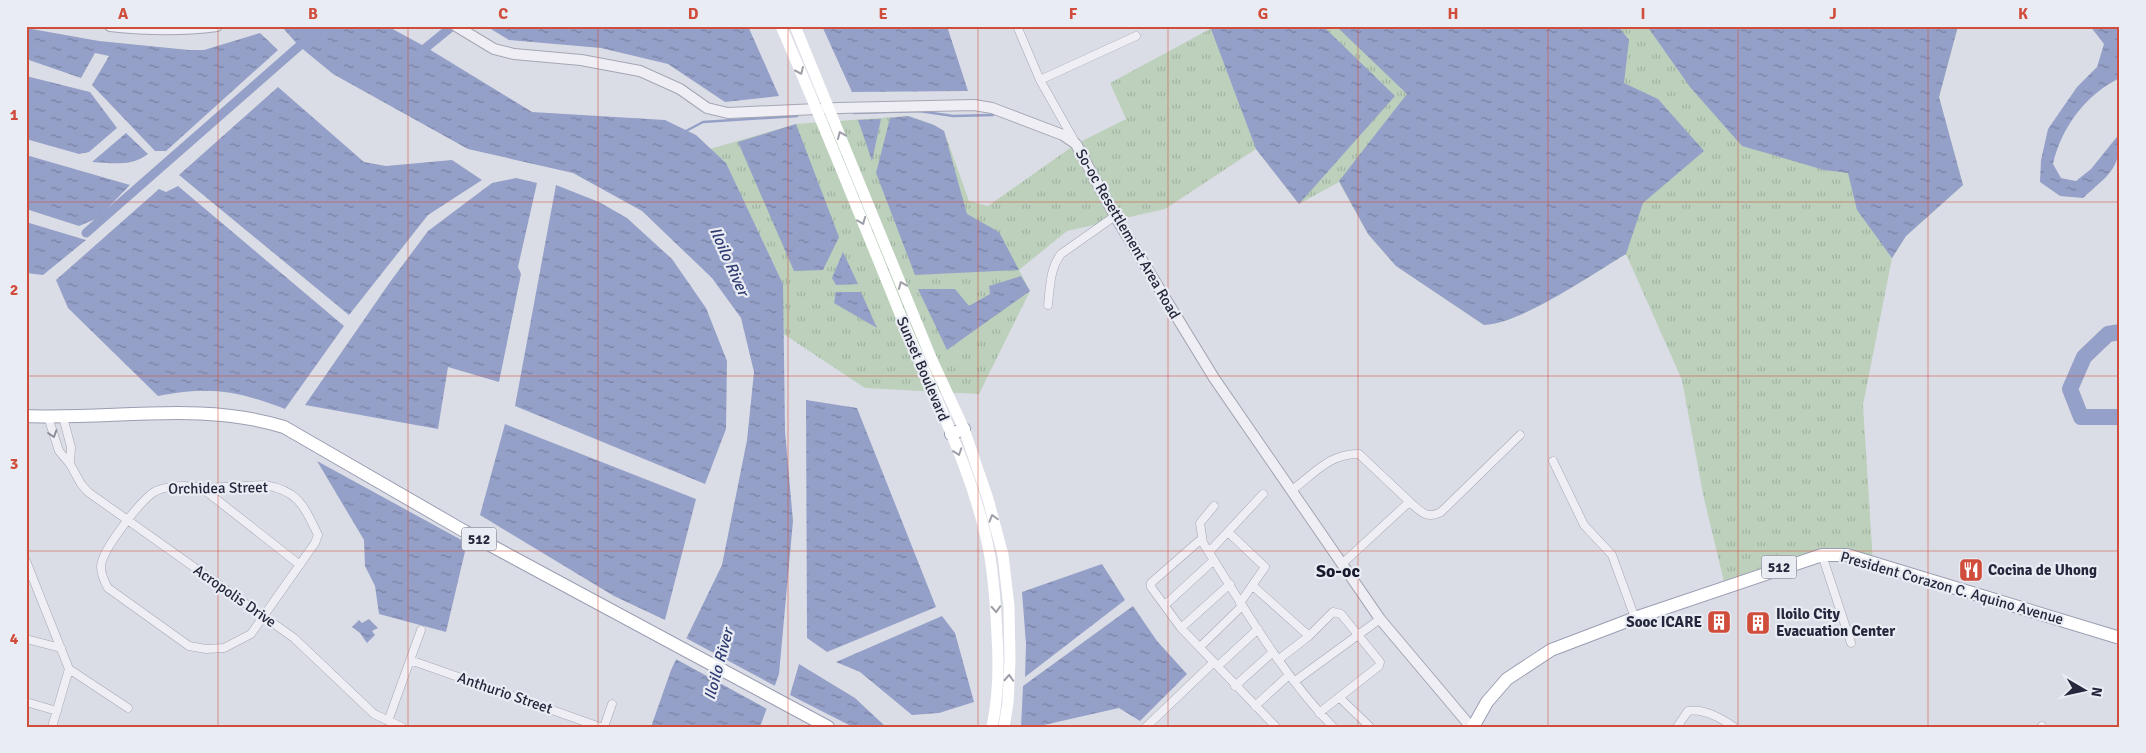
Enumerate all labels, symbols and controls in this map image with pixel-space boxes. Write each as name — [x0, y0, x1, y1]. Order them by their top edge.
text: A — [118, 4, 129, 24]
text: B — [308, 4, 318, 24]
text: C — [498, 4, 508, 24]
text: D — [688, 4, 699, 24]
text: E — [878, 4, 888, 24]
text: F — [1069, 4, 1078, 24]
text: G — [1258, 4, 1268, 24]
text: H — [1448, 4, 1458, 24]
text: I — [1640, 4, 1646, 24]
text: J — [1829, 4, 1837, 24]
text: K — [2018, 4, 2028, 24]
one-way arrow — [794, 66, 805, 75]
text: 1 — [10, 105, 19, 125]
one-way arrow — [837, 131, 847, 139]
street label: So-oc Resettlement Area Road — [1072, 146, 1184, 322]
one-way arrow — [856, 216, 867, 225]
water label: Iloilo River — [705, 224, 754, 301]
text: 2 — [10, 280, 18, 300]
one-way arrow — [898, 281, 908, 290]
street label: Sunset Boulevard — [893, 314, 953, 424]
one-way arrow — [47, 429, 57, 438]
one-way arrow — [952, 448, 962, 456]
text: 3 — [10, 454, 18, 474]
street label: Orchidea Street — [168, 478, 268, 498]
one-way arrow — [988, 514, 998, 522]
road number: 512 — [462, 528, 496, 550]
street label: President Corazon C. Aquino Avenue — [1838, 547, 2066, 629]
road number: 512 — [1762, 556, 1796, 578]
restaurant icon: Cocina de Uhong — [1958, 557, 1984, 583]
district label: So-oc — [1316, 560, 1361, 582]
street label: Acropolis Drive — [190, 561, 280, 631]
place label: Cocina de Uhong — [1988, 561, 2097, 579]
place label: Iloilo City Evacuation Center — [1776, 605, 1895, 640]
one-way arrow — [990, 606, 1001, 614]
building icon: Sooc ICARE — [1706, 609, 1732, 635]
building icon: Iloilo City Evacuation Center — [1745, 610, 1771, 636]
place label: Sooc ICARE — [1626, 613, 1702, 631]
water label: Iloilo River — [700, 624, 739, 702]
text: 4 — [10, 629, 19, 649]
north arrow — [2058, 666, 2108, 716]
street label: Anthurio Street — [455, 668, 555, 718]
one-way arrow — [1004, 674, 1015, 682]
text: N — [2087, 686, 2106, 698]

